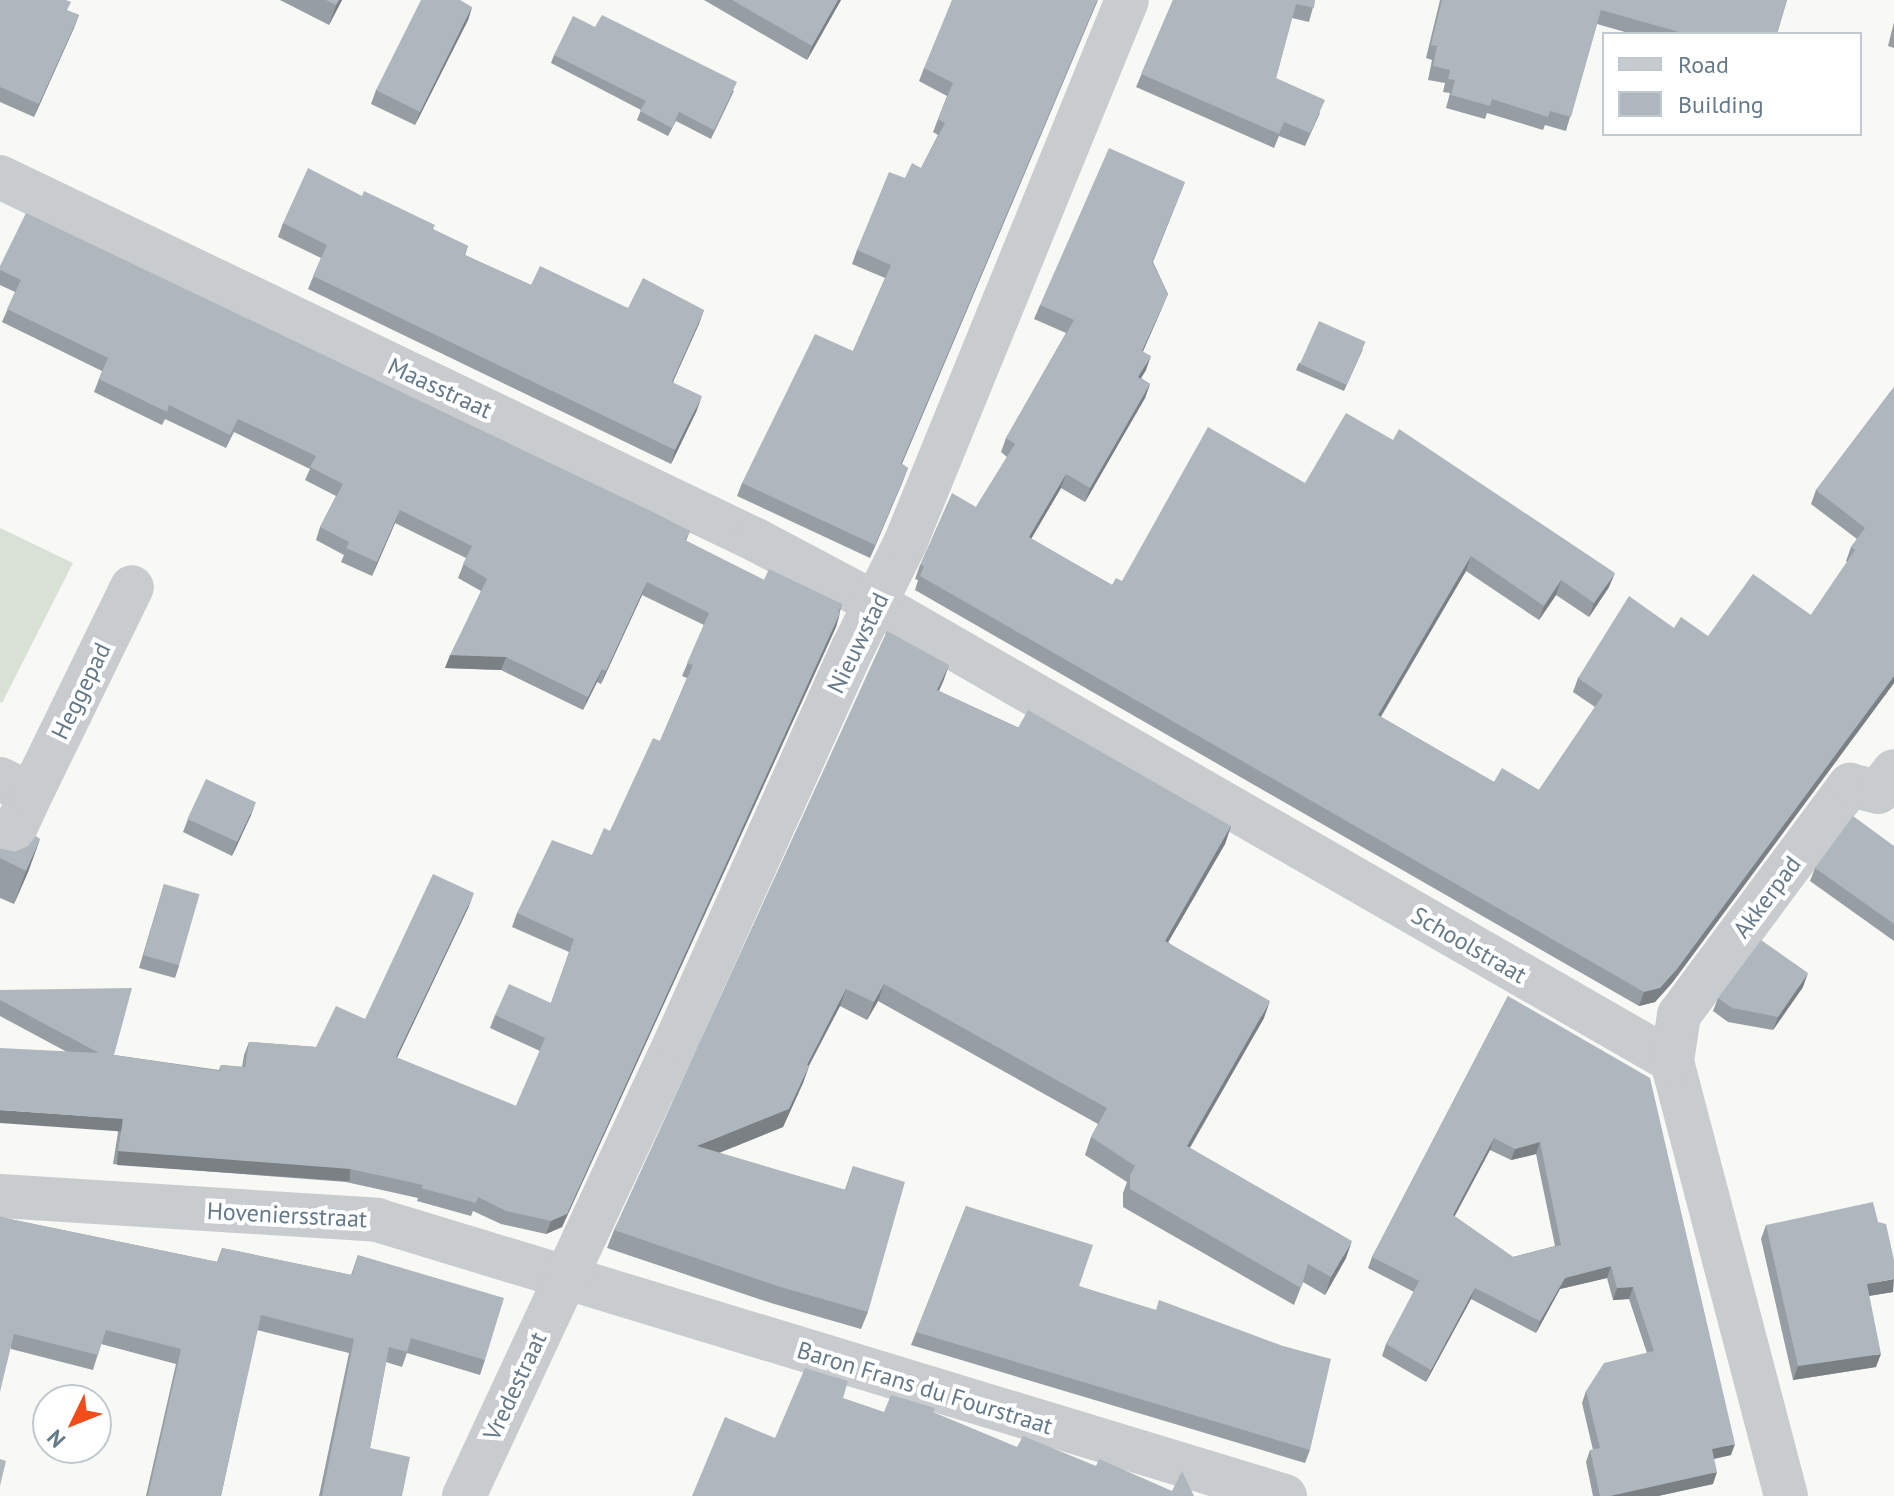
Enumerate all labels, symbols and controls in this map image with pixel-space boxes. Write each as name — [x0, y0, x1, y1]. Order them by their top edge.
legend — [1602, 32, 1862, 136]
text: Road — [1678, 49, 1729, 80]
text: Building — [1678, 89, 1764, 120]
street label: Maasstraat — [384, 351, 496, 425]
street label: Nieuwstad — [821, 588, 895, 698]
street label: Heggepad — [45, 638, 117, 744]
street label: Akkerpad — [1727, 850, 1807, 944]
street label: Schoolstraat — [1406, 901, 1532, 989]
street label: Hoveniersstraat — [206, 1196, 368, 1234]
street label: Vredestraat — [477, 1327, 553, 1445]
street label: Baron Frans du Fourstraat — [794, 1335, 1056, 1441]
north arrow — [32, 1384, 112, 1464]
text: N — [41, 1424, 71, 1454]

